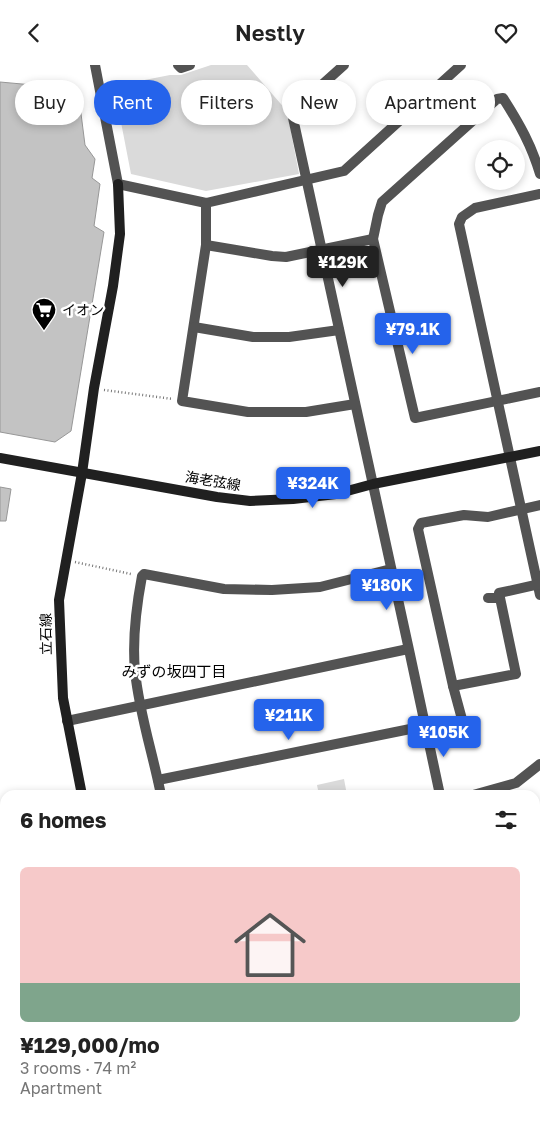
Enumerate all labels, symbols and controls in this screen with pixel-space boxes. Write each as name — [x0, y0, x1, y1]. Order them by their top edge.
icon: back — [20, 19, 48, 47]
text: Nestly — [235, 19, 305, 46]
icon: heart — [492, 19, 520, 47]
chip: Buy — [15, 80, 84, 125]
chip: Rent — [94, 80, 171, 125]
chip: Filters — [181, 80, 272, 125]
chip: New — [282, 80, 356, 125]
chip: Apartment — [366, 80, 495, 125]
map controls — [475, 140, 525, 190]
button: locate — [475, 140, 525, 190]
pin: ¥129K — [308, 245, 378, 288]
text: ¥129K — [318, 252, 368, 272]
supermarket icon: イオン — [31, 297, 57, 331]
place label: イオン — [62, 301, 104, 318]
pin: ¥79.1K — [372, 313, 454, 355]
text: ¥79.1K — [386, 319, 440, 339]
pin: ¥324K — [278, 467, 348, 509]
street label: 海老弦線 — [184, 468, 242, 493]
text: ¥324K — [287, 473, 339, 493]
pin: ¥180K — [352, 569, 422, 611]
text: ¥180K — [361, 575, 413, 595]
street label: 立石線 — [37, 613, 54, 655]
district label: みずの坂四丁目 — [121, 662, 227, 680]
pin: ¥211K — [254, 699, 324, 741]
text: ¥211K — [265, 705, 313, 725]
pin: ¥105K — [409, 715, 479, 758]
text: ¥105K — [419, 722, 469, 742]
icon: filters — [492, 806, 520, 834]
text: 6 homes — [20, 807, 106, 833]
icon: home — [225, 900, 315, 990]
text: ¥129,000/mo — [20, 1032, 160, 1058]
text: 3 rooms · 74 m² — [20, 1058, 136, 1078]
text: Apartment — [20, 1078, 102, 1098]

